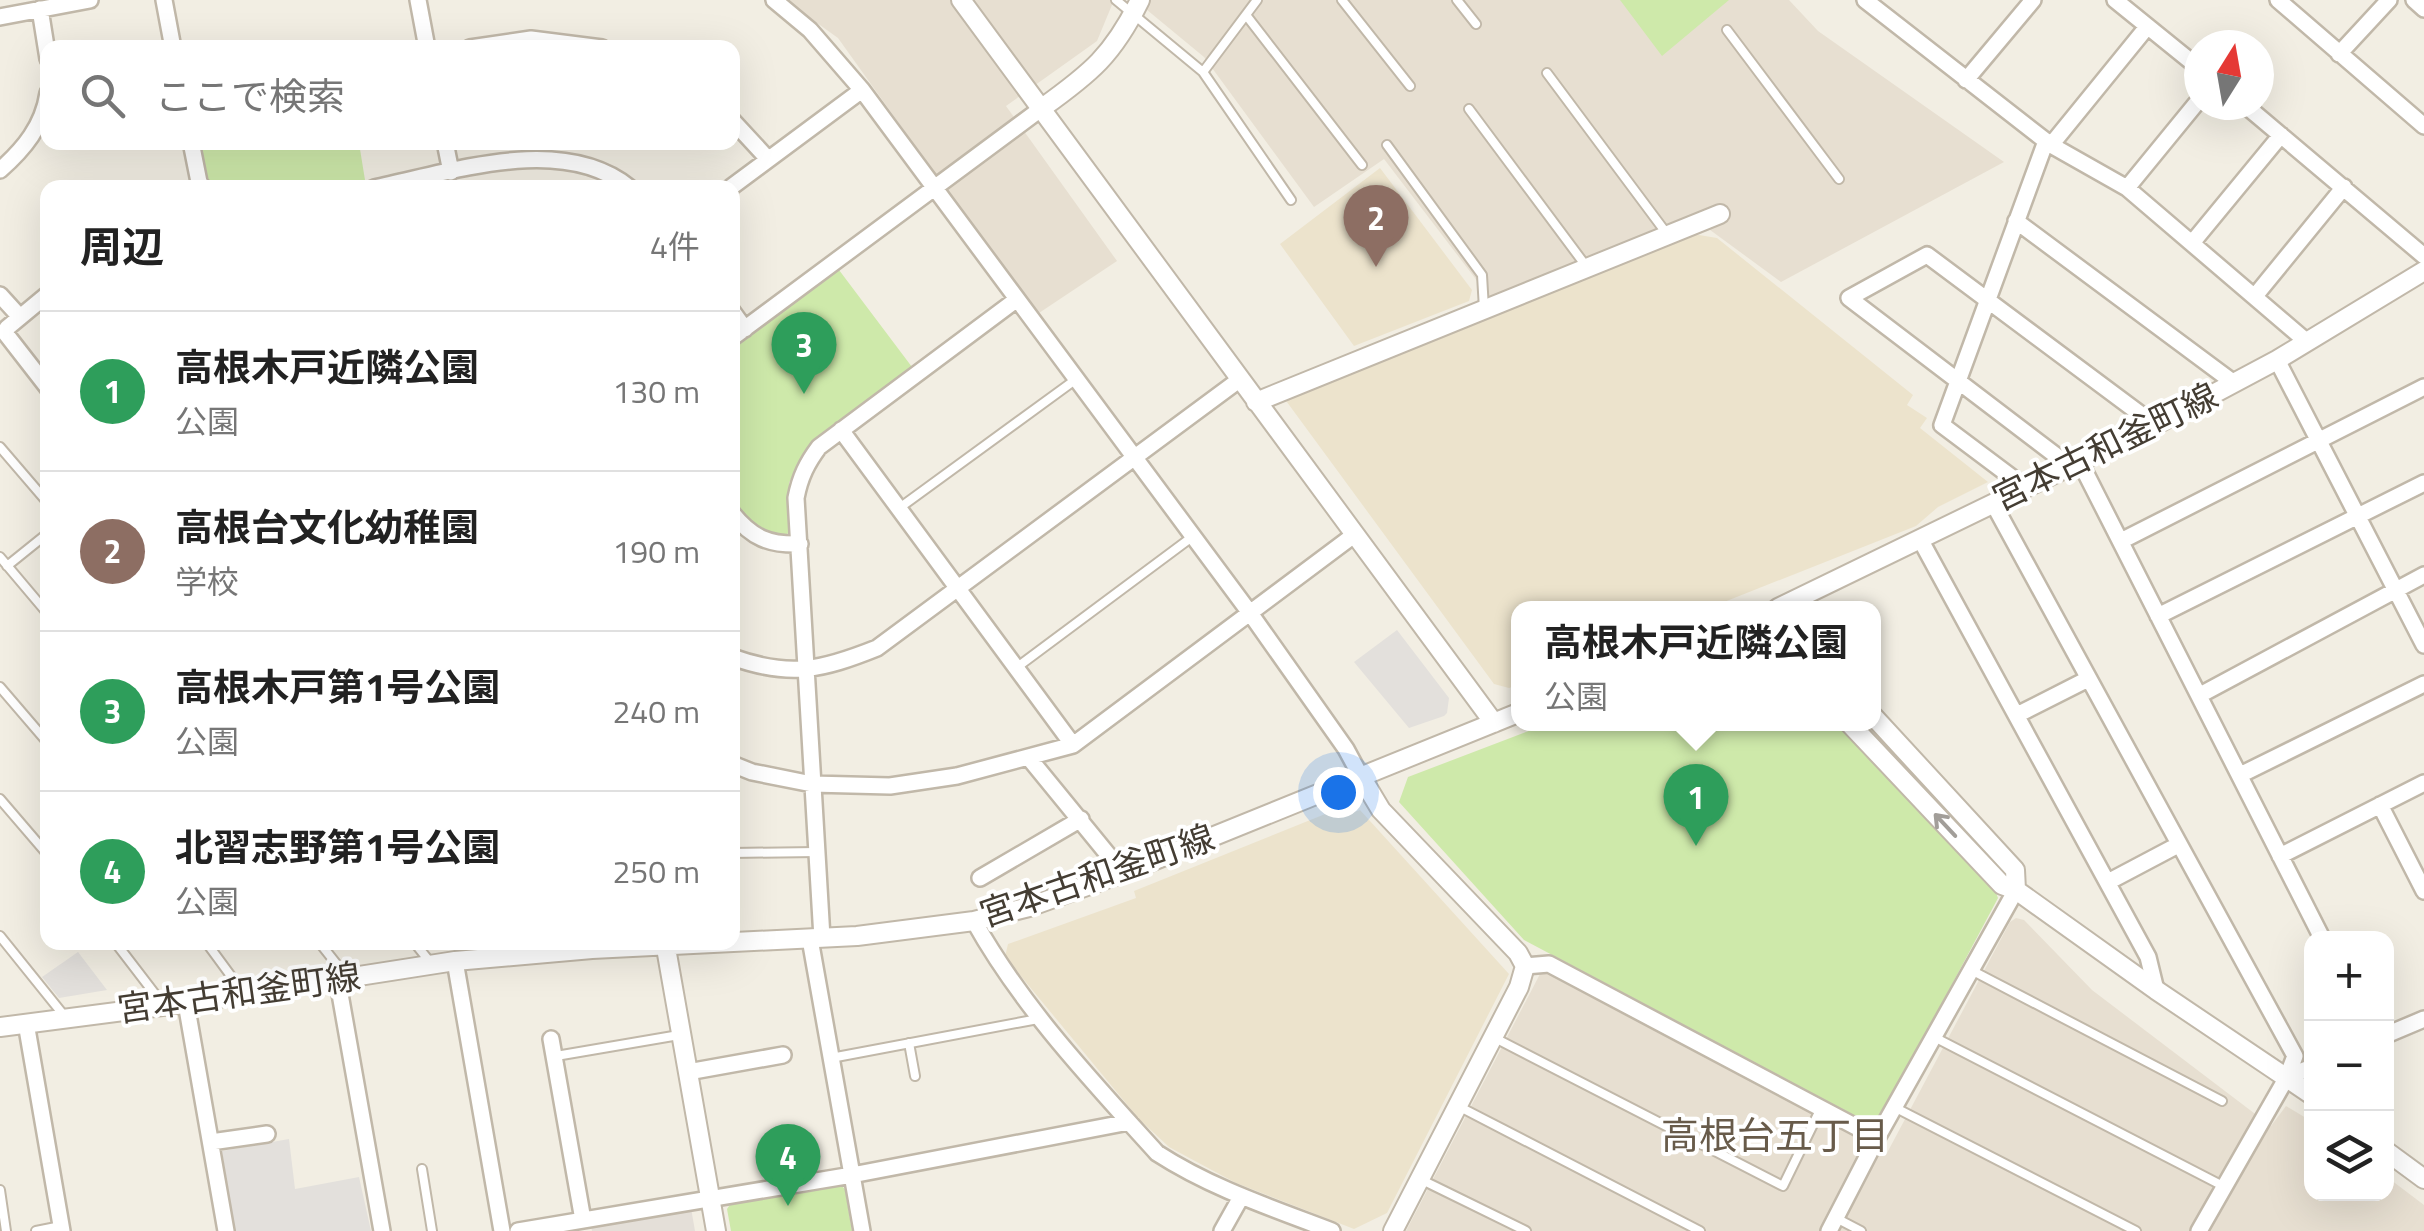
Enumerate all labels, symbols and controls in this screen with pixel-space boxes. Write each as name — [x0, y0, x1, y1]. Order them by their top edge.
north arrow — [2184, 30, 2274, 120]
search box — [40, 40, 740, 150]
text: ここで検索 — [155, 67, 345, 125]
icon: search — [75, 68, 130, 123]
pin: 2 — [1344, 184, 1408, 267]
text: 周辺 — [80, 214, 164, 278]
text: 4件 — [650, 222, 700, 270]
pin: 3 — [772, 312, 836, 394]
text: 高根木戸近隣公園 — [175, 338, 479, 396]
text: 1 — [104, 367, 121, 415]
text: 130 m — [612, 367, 700, 415]
street label: 宮本古和釜町線 — [1983, 368, 2227, 524]
text: 公園 — [175, 397, 239, 445]
text: 高根台文化幼稚園 — [175, 498, 479, 556]
text: 2 — [104, 527, 121, 575]
text: 190 m — [612, 527, 700, 575]
text: 学校 — [175, 557, 239, 605]
popup — [1511, 601, 1881, 731]
text: 高根木戸近隣公園 — [1544, 613, 1848, 671]
text: 高根木戸第1号公園 — [175, 658, 500, 716]
text: 公園 — [1544, 672, 1608, 720]
text: 3 — [104, 687, 121, 735]
text: 240 m — [612, 687, 700, 735]
text: 公園 — [175, 717, 239, 765]
pin: 1 — [1664, 764, 1728, 846]
your location — [1313, 767, 1364, 818]
street label: 宮本古和釜町線 — [972, 810, 1221, 940]
one-way arrow — [1933, 814, 1957, 838]
text: 北習志野第1号公園 — [175, 818, 500, 876]
text: 4 — [104, 847, 121, 895]
text: 250 m — [612, 847, 700, 895]
text: 公園 — [175, 877, 239, 925]
map controls — [2304, 931, 2394, 1201]
button: + — [2304, 931, 2394, 1021]
street label: 宮本古和釜町線 — [114, 948, 364, 1036]
button: − — [2304, 1021, 2394, 1111]
district label: 高根台五丁目 — [1661, 1106, 1889, 1164]
button: layers — [2304, 1111, 2394, 1201]
pin: 4 — [756, 1124, 820, 1206]

